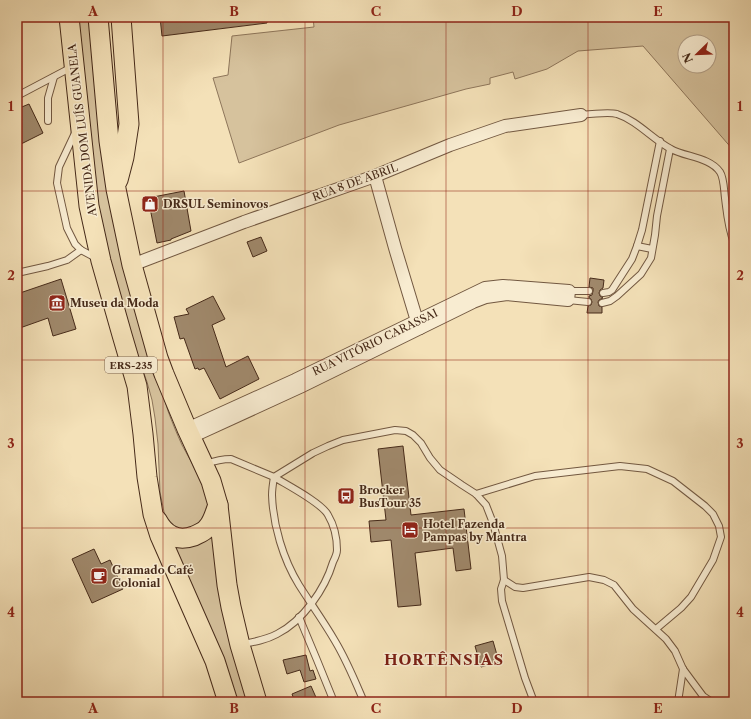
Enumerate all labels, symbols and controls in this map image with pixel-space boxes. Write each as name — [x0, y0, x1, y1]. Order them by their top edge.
text: A — [87, 3, 99, 19]
text: B — [229, 3, 239, 19]
text: C — [371, 3, 381, 19]
text: D — [511, 3, 523, 19]
text: E — [653, 3, 663, 19]
north arrow — [677, 34, 717, 74]
street label: AVENIDA DOM LUÍS GUANELA — [64, 42, 100, 218]
text: N — [679, 50, 696, 65]
text: 1 — [8, 98, 14, 114]
text: 1 — [737, 98, 743, 114]
street label: RUA 8 DE ABRIL — [310, 160, 401, 204]
shop icon: DRSUL Seminovos — [140, 194, 160, 214]
place label: DRSUL Seminovos — [163, 197, 268, 211]
text: 2 — [7, 267, 15, 283]
text: 2 — [736, 267, 744, 283]
museum icon: Museu da Moda — [47, 293, 67, 313]
place label: Museu da Moda — [70, 296, 160, 310]
street label: RUA VITÓRIO CARASSAI — [310, 305, 440, 379]
road number: ERS-235 — [105, 357, 157, 373]
text: 3 — [7, 435, 15, 451]
text: 3 — [736, 435, 744, 451]
place label: Brocker BusTour 35 — [359, 483, 421, 510]
bus stop icon: Brocker BusTour 35 — [336, 486, 356, 506]
place label: Hotel Fazenda Pampas by Mantra — [423, 517, 528, 544]
hotel icon: Hotel Fazenda Pampas by Mantra — [400, 520, 420, 540]
place label: Gramado Café Colonial — [112, 563, 194, 590]
cafe icon: Gramado Café Colonial — [89, 566, 109, 586]
text: 4 — [7, 604, 15, 620]
text: 4 — [736, 604, 744, 620]
district label: HORTÊNSIAS — [384, 650, 504, 669]
text: A — [87, 700, 99, 716]
text: B — [229, 700, 239, 716]
text: C — [371, 700, 381, 716]
text: D — [511, 700, 523, 716]
text: E — [653, 700, 663, 716]

